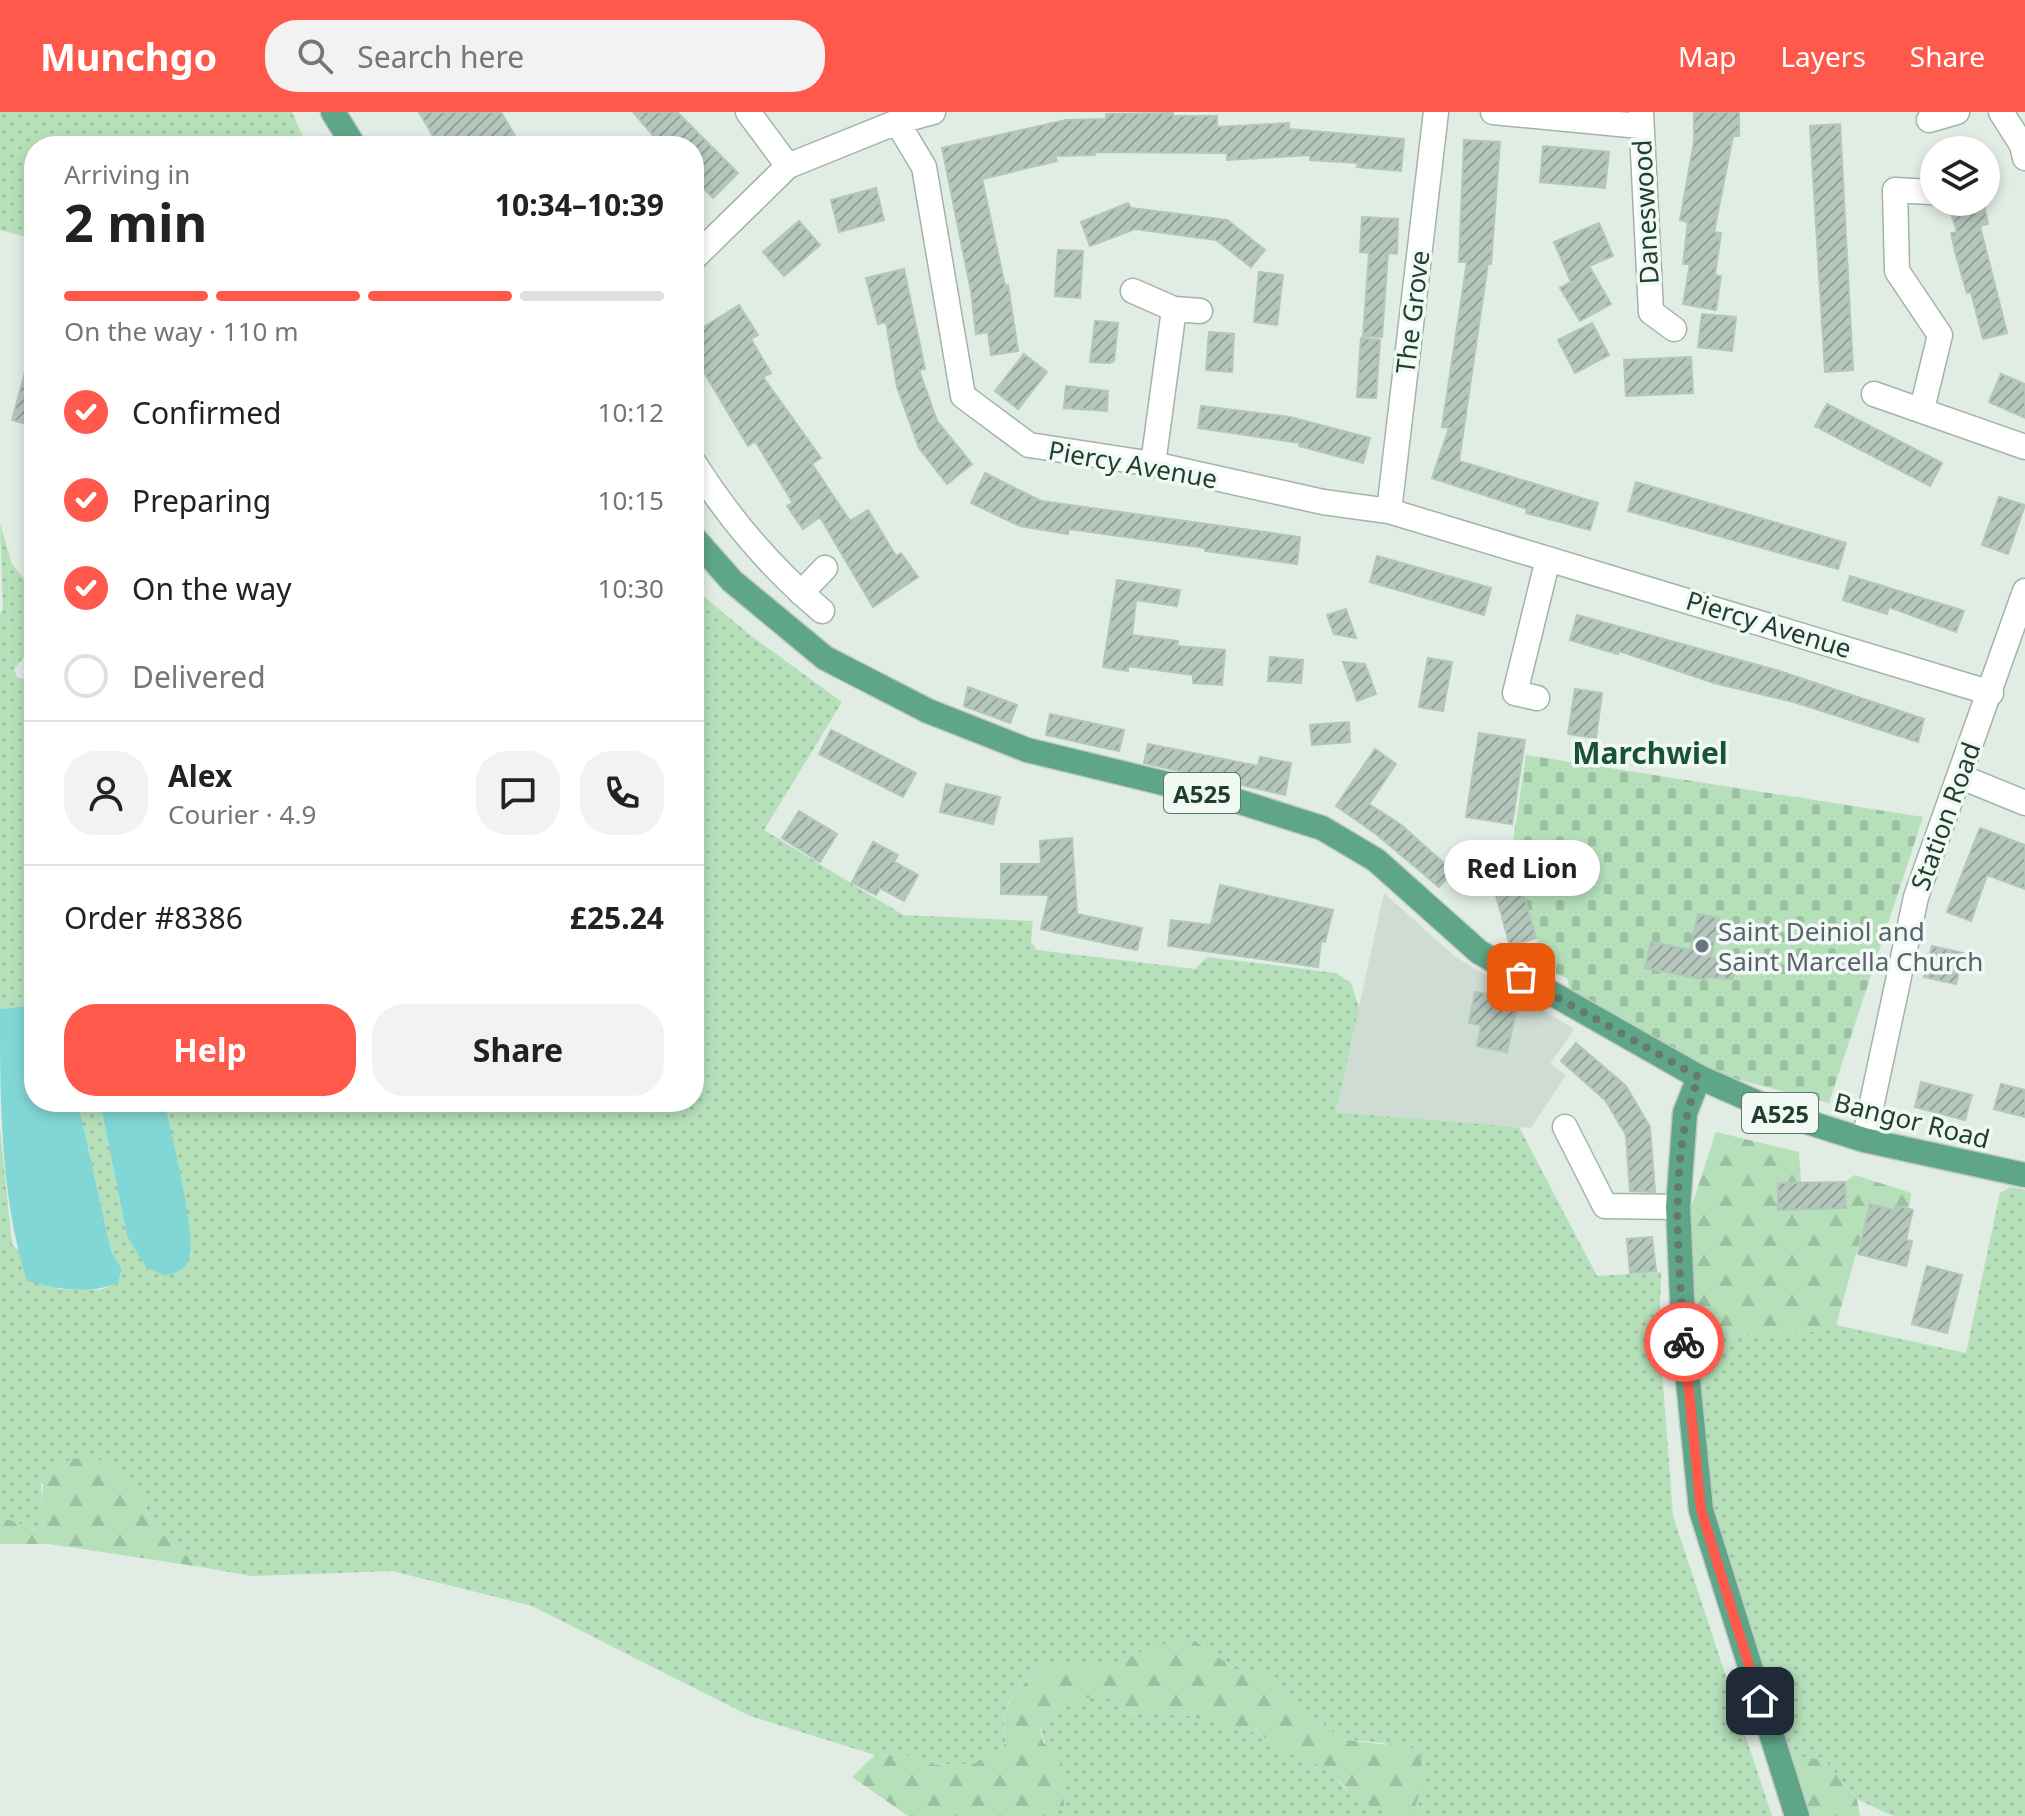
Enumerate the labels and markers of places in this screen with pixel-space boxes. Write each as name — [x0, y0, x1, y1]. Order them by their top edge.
callout: Red Lion — [1443, 841, 1599, 897]
place label: Saint Deiniol and Saint Marcella Church — [1718, 913, 1983, 979]
marker: Saint Deiniol and Saint Marcella Church — [1693, 937, 1711, 955]
pin — [1487, 943, 1555, 1011]
pin — [1726, 1667, 1794, 1735]

